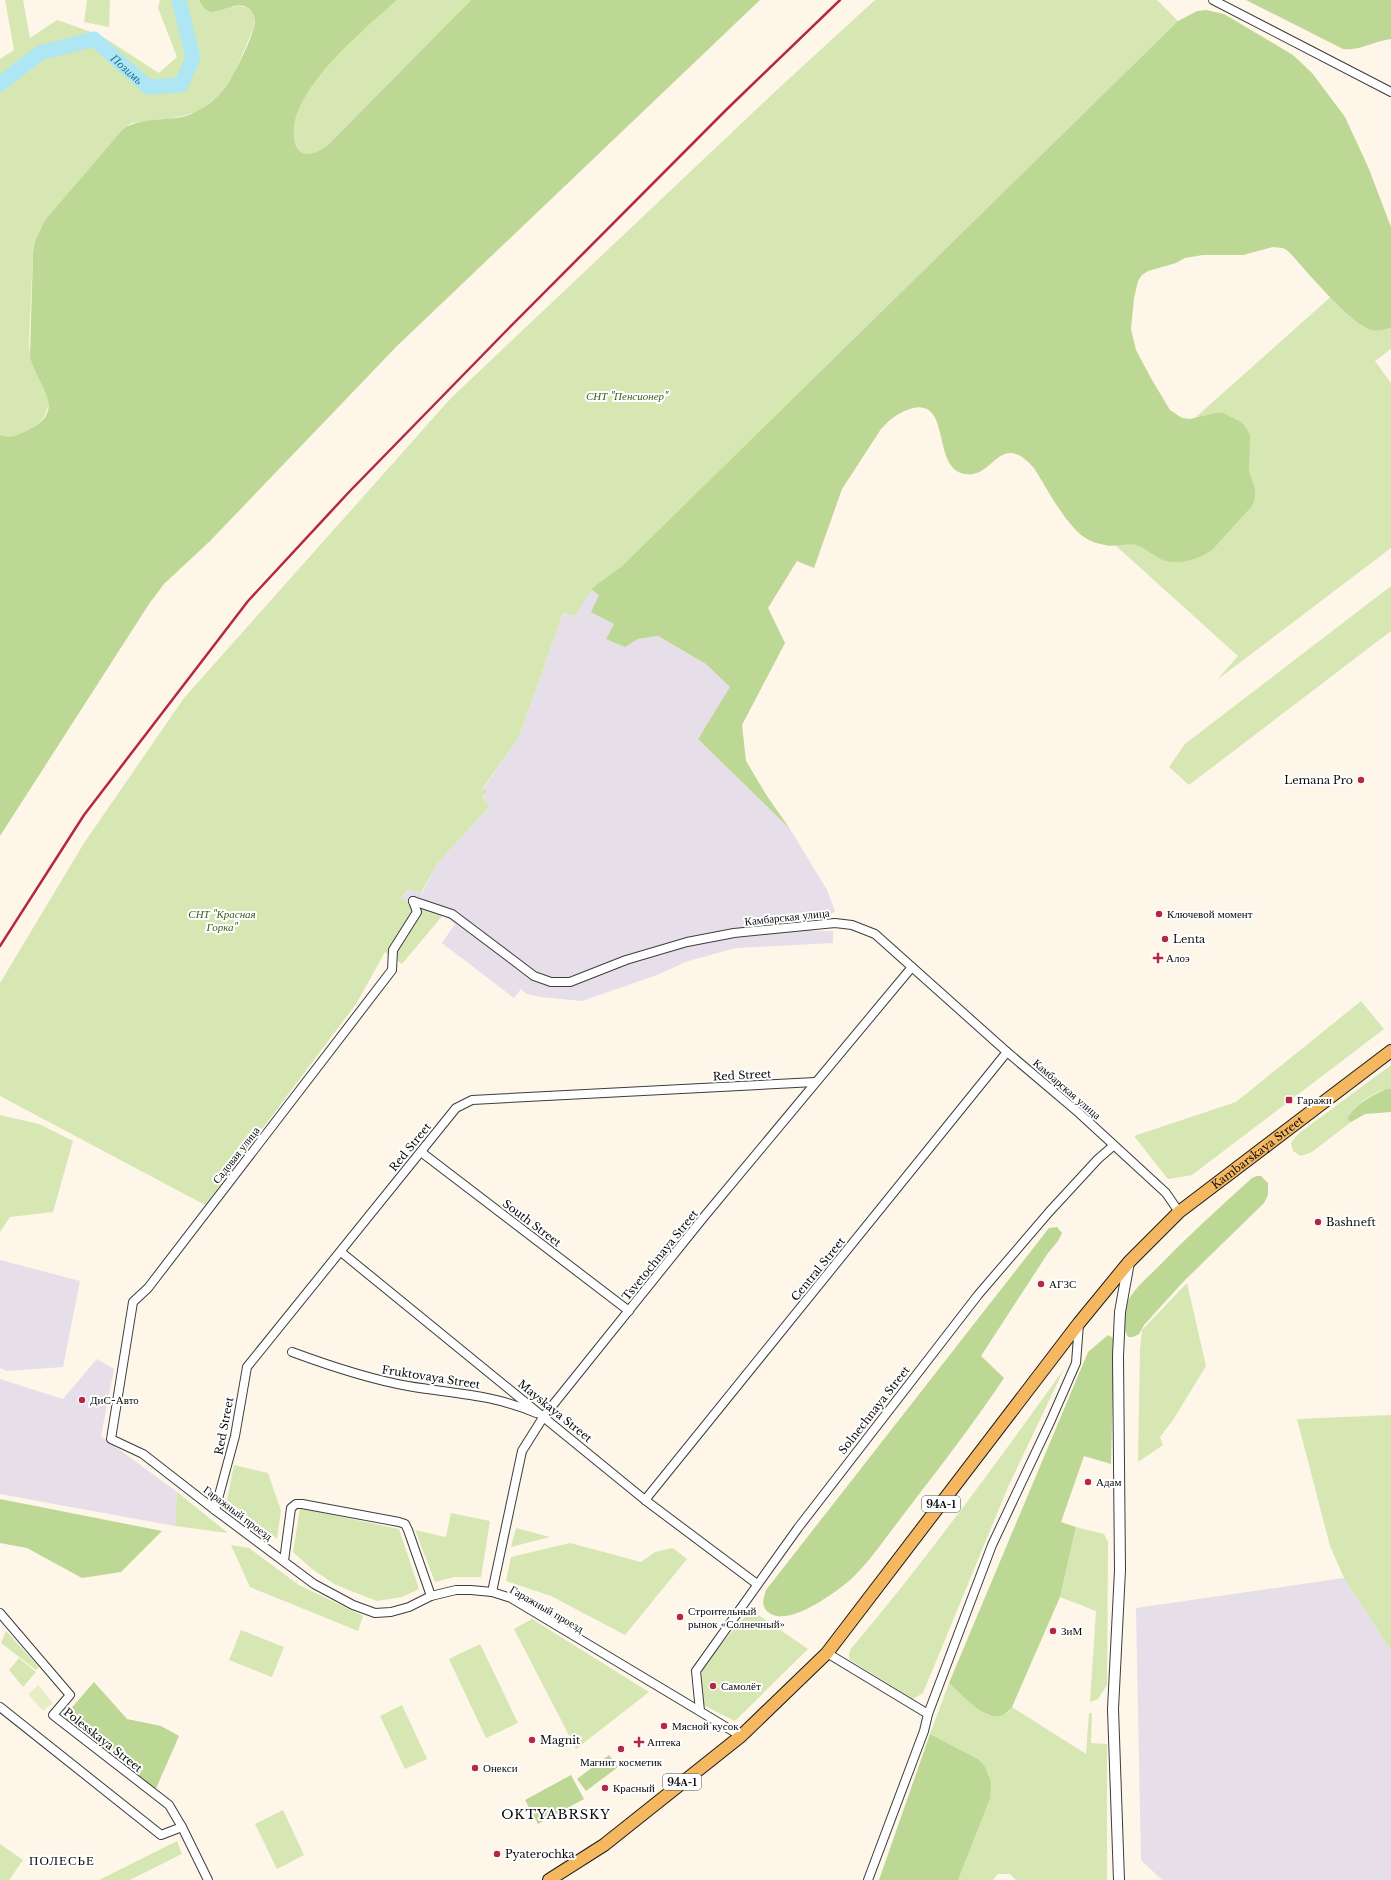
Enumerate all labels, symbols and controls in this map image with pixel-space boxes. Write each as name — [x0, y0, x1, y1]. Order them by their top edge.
water label: Позимь — [107, 50, 147, 87]
park label: СНТ "Пенсионер" — [586, 389, 669, 403]
place label: Lemana Pro — [1284, 773, 1353, 787]
marker: Lemana Pro — [1356, 775, 1366, 785]
street label: Камбарская улица — [744, 906, 830, 928]
park label: СНТ "Красная Горка" — [188, 907, 256, 934]
place label: Ключевой момент — [1167, 907, 1253, 921]
marker: Ключевой момент — [1154, 909, 1164, 919]
place label: Lenta — [1173, 932, 1206, 946]
marker: Lenta — [1160, 934, 1170, 944]
place label: Алоэ — [1166, 951, 1190, 965]
marker: Алоэ — [1153, 953, 1163, 963]
street label: Камбарская улица — [1030, 1056, 1104, 1122]
street label: Red Street — [712, 1066, 772, 1084]
place label: Гаражи — [1297, 1093, 1332, 1107]
marker: Гаражи — [1284, 1095, 1294, 1105]
street label: Kambarskaya Street — [1209, 1113, 1307, 1192]
street label: Red Street — [386, 1119, 434, 1174]
street label: Садовая улица — [209, 1124, 263, 1186]
street label: South Street — [500, 1196, 565, 1250]
street label: Tsvetochnaya Street — [619, 1206, 701, 1303]
place label: Bashneft — [1326, 1215, 1377, 1229]
marker: Bashneft — [1313, 1217, 1323, 1227]
street label: Central Street — [788, 1234, 849, 1304]
place label: АГЗС — [1049, 1277, 1076, 1291]
marker: АГЗС — [1036, 1279, 1046, 1289]
street label: Fruktovaya Street — [381, 1362, 482, 1392]
street label: Solnechnaya Street — [835, 1363, 913, 1457]
street label: Mayskaya Street — [515, 1377, 596, 1446]
place label: ДиС-Авто — [90, 1393, 139, 1407]
marker: ДиС-Авто — [77, 1395, 87, 1405]
street label: Red Street — [212, 1395, 237, 1456]
place label: Адам — [1096, 1475, 1121, 1489]
marker: Адам — [1083, 1477, 1093, 1487]
street label: Гаражный проезд — [201, 1482, 276, 1544]
road number: 94А-1 — [922, 1496, 960, 1512]
street label: Гаражный проезд — [508, 1582, 587, 1636]
place label: Строительный рынок «Солнечный» — [688, 1604, 785, 1631]
marker: Строительный рынок «Солнечный» — [675, 1612, 685, 1622]
place label: ЗиМ — [1061, 1624, 1082, 1638]
marker: ЗиМ — [1048, 1626, 1058, 1636]
place label: Самолёт — [721, 1679, 761, 1693]
marker: Самолёт — [708, 1681, 718, 1691]
street label: Polesskaya Street — [61, 1705, 146, 1776]
place label: Мясной кусок — [672, 1719, 739, 1733]
marker: Мясной кусок — [659, 1721, 669, 1731]
place label: Magnit — [540, 1733, 581, 1747]
marker: Magnit — [527, 1735, 537, 1745]
place label: Аптека — [647, 1735, 681, 1749]
marker: Аптека — [634, 1737, 644, 1747]
marker: Магнит косметик — [616, 1744, 626, 1754]
place label: Магнит косметик — [580, 1755, 663, 1769]
place label: Онекси — [483, 1761, 518, 1775]
marker: Онекси — [470, 1763, 480, 1773]
road number: 94А-1 — [663, 1774, 701, 1790]
place label: Красный — [613, 1781, 655, 1795]
marker: Красный — [600, 1783, 610, 1793]
district label: OKTYABRSKY — [501, 1806, 611, 1823]
place label: Pyaterochka — [505, 1847, 576, 1861]
marker: Pyaterochka — [492, 1849, 502, 1859]
district label: ПОЛЕСЬЕ — [29, 1852, 95, 1869]

